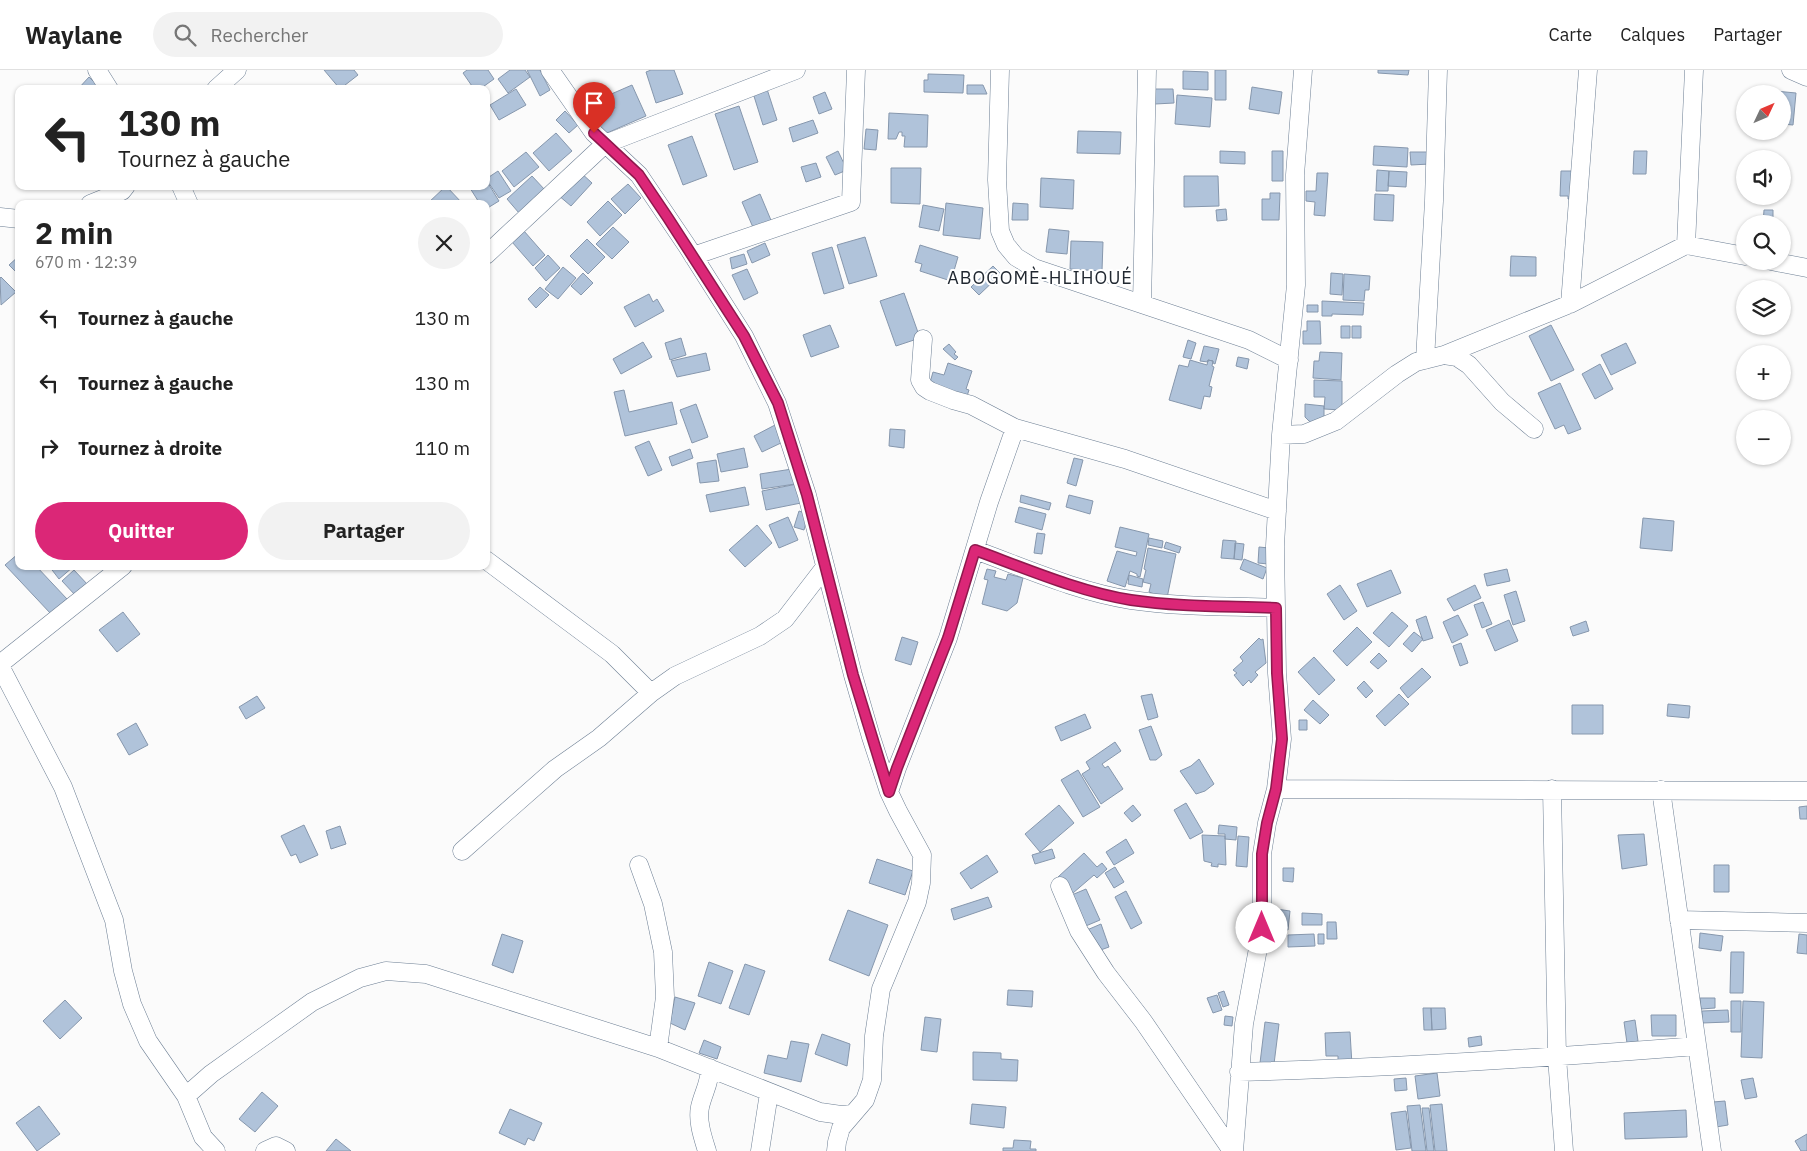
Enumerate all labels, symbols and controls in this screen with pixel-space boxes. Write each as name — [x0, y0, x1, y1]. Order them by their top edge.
search box — [153, 12, 503, 57]
text: Waylane — [25, 19, 123, 51]
icon: search — [171, 21, 199, 49]
text: Rechercher — [211, 23, 308, 47]
text: Carte — [1549, 23, 1592, 46]
text: Calques — [1620, 23, 1685, 46]
text: Partager — [1713, 23, 1782, 46]
pin — [573, 82, 615, 133]
north arrow — [1736, 85, 1791, 140]
map controls — [1736, 85, 1791, 465]
icon: arrive — [580, 89, 608, 117]
text: 130 m — [118, 100, 221, 146]
icon: left — [35, 105, 100, 170]
text: Tournez à gauche — [118, 144, 290, 173]
button: sound — [1736, 150, 1791, 205]
text: 2 min — [35, 213, 113, 252]
button: search — [1736, 215, 1791, 270]
button: close — [418, 217, 470, 269]
text: 670 m · 12:39 — [35, 252, 137, 272]
district label: ABOGOMÈ-HLIHOUÉ — [947, 266, 1133, 289]
button: layers — [1736, 280, 1791, 335]
icon: left — [35, 304, 63, 332]
text: Tournez à gauche — [78, 306, 234, 330]
text: 130 m — [415, 306, 470, 330]
button: + — [1736, 345, 1791, 400]
icon: left — [35, 369, 63, 397]
text: Tournez à gauche — [78, 371, 234, 395]
text: 130 m — [415, 371, 470, 395]
button: − — [1736, 410, 1791, 465]
icon: right — [35, 434, 63, 462]
text: Tournez à droite — [78, 436, 222, 460]
text: 110 m — [415, 436, 470, 460]
button: Quitter — [35, 502, 248, 560]
button: Partager — [258, 502, 470, 560]
position arrow — [1235, 901, 1287, 953]

